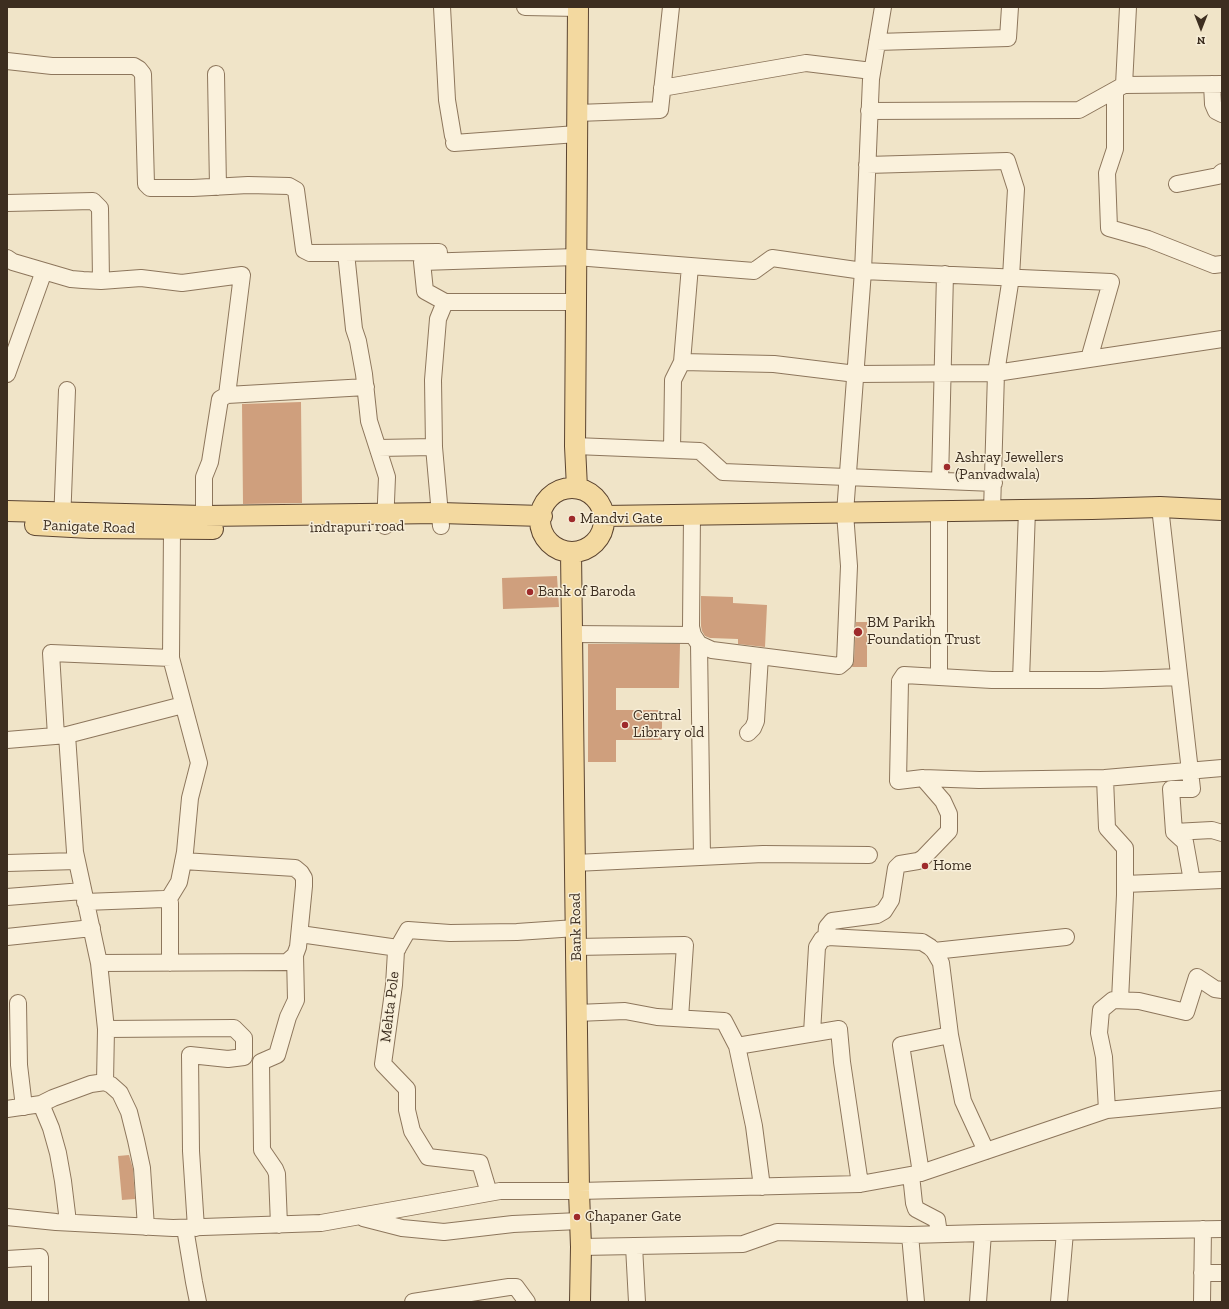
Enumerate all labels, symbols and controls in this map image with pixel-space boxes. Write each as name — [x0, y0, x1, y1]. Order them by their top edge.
north arrow — [1181, 8, 1221, 48]
text: N — [1197, 34, 1205, 47]
place label: Ashray Jewellers (Panvadwala) — [955, 449, 1064, 484]
marker: Ashray Jewellers (Panvadwala) — [942, 462, 952, 472]
place label: Mandvi Gate — [580, 510, 662, 528]
marker: Mandvi Gate — [567, 514, 577, 524]
street label: Panigate Road — [43, 516, 135, 538]
street label: indrapuri road — [310, 517, 404, 537]
place label: Bank of Baroda — [538, 583, 636, 601]
marker: Bank of Baroda — [525, 587, 535, 597]
place label: BM Parikh Foundation Trust — [867, 614, 981, 649]
marker: BM Parikh Foundation Trust — [852, 626, 864, 638]
place label: Central Library old — [633, 707, 704, 742]
marker: Central Library old — [620, 720, 630, 730]
place label: Home — [933, 857, 972, 875]
marker: Home — [920, 861, 930, 871]
street label: Bank Road — [566, 893, 586, 961]
street label: Mehta Pole — [377, 970, 403, 1044]
place label: Chapaner Gate — [585, 1208, 681, 1226]
marker: Chapaner Gate — [572, 1212, 582, 1222]

